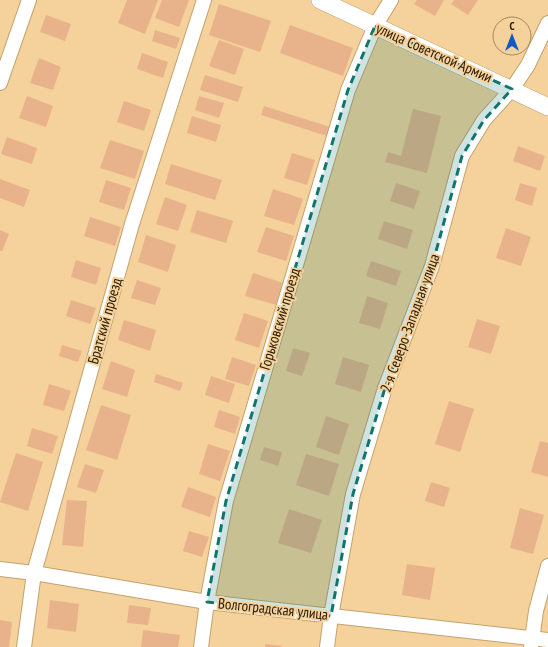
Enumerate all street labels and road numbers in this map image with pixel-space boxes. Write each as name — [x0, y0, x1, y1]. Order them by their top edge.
street label: улица Советской Армии — [373, 18, 495, 87]
street label: 2-я Северо-Западная улица — [376, 251, 443, 395]
street label: Горьковский проезд — [255, 265, 304, 372]
street label: Братский проезд — [83, 275, 126, 366]
street label: Волгоградская улица — [217, 593, 329, 624]

